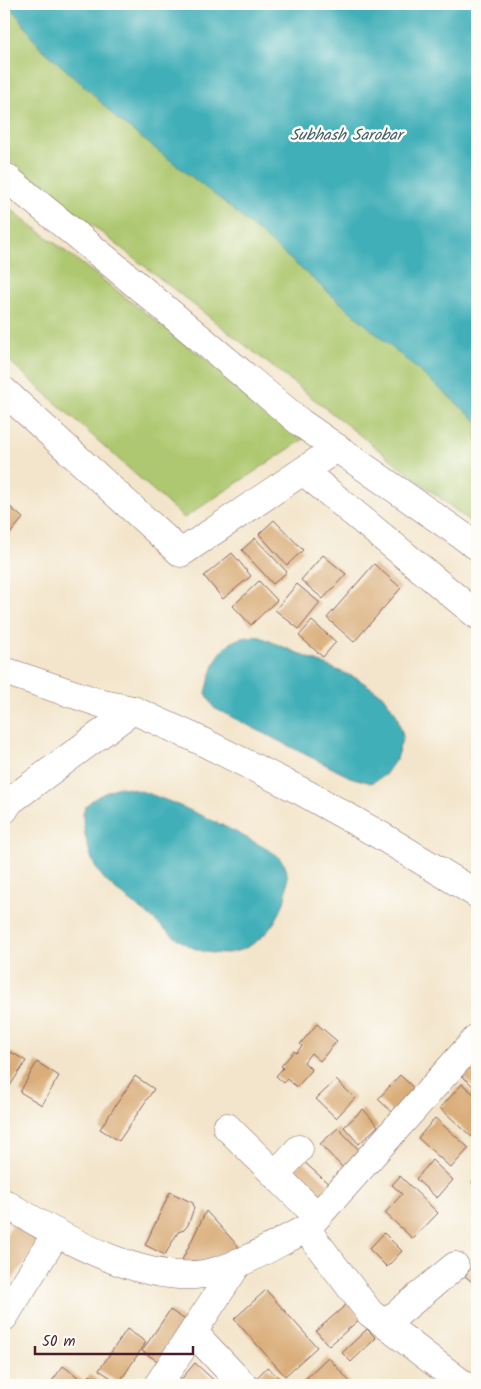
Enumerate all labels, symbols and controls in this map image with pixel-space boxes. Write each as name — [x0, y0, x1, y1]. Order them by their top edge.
water label: Subhash Sarobar — [290, 123, 406, 148]
scale bar — [35, 1324, 192, 1356]
text: 50 m — [42, 1330, 76, 1354]

